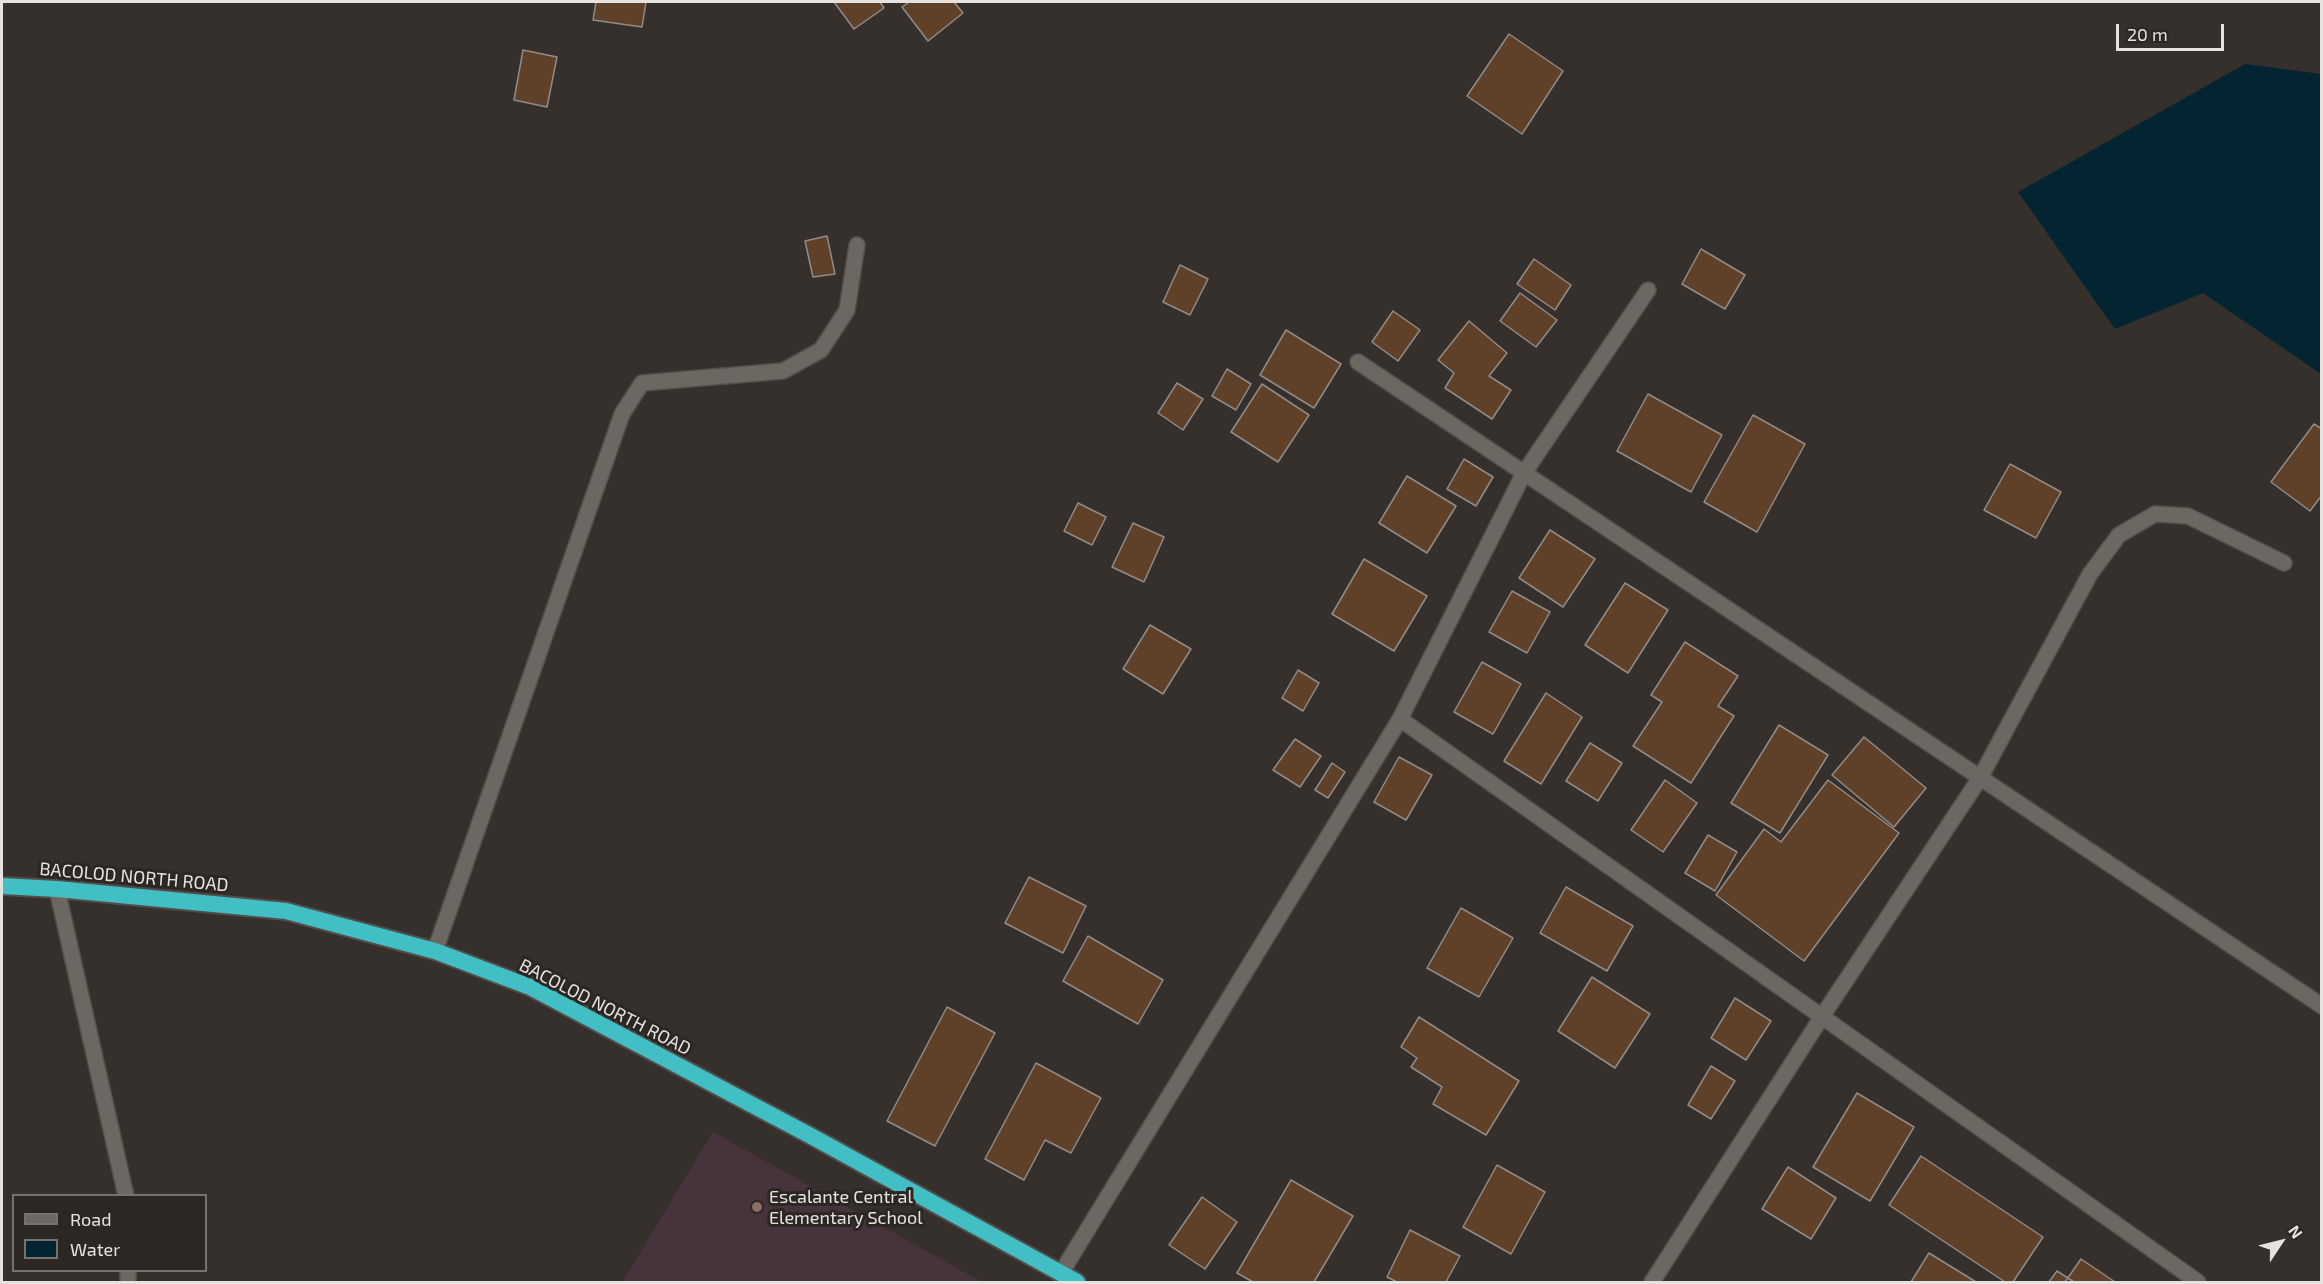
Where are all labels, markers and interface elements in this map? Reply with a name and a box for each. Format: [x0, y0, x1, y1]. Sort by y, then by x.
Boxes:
scale bar [2119, 12, 2227, 50]
text: 20 m [2127, 23, 2168, 45]
street label: BACOLOD NORTH ROAD [39, 858, 229, 896]
street label: BACOLOD NORTH ROAD [516, 954, 694, 1060]
place label: Escalante Central Elementary School [769, 1186, 923, 1228]
legend [12, 1194, 207, 1272]
marker: Escalante Central Elementary School [750, 1200, 764, 1214]
text: Road [70, 1208, 111, 1230]
north arrow [2251, 1212, 2311, 1272]
text: N [2285, 1221, 2307, 1242]
text: Water [70, 1238, 120, 1260]

